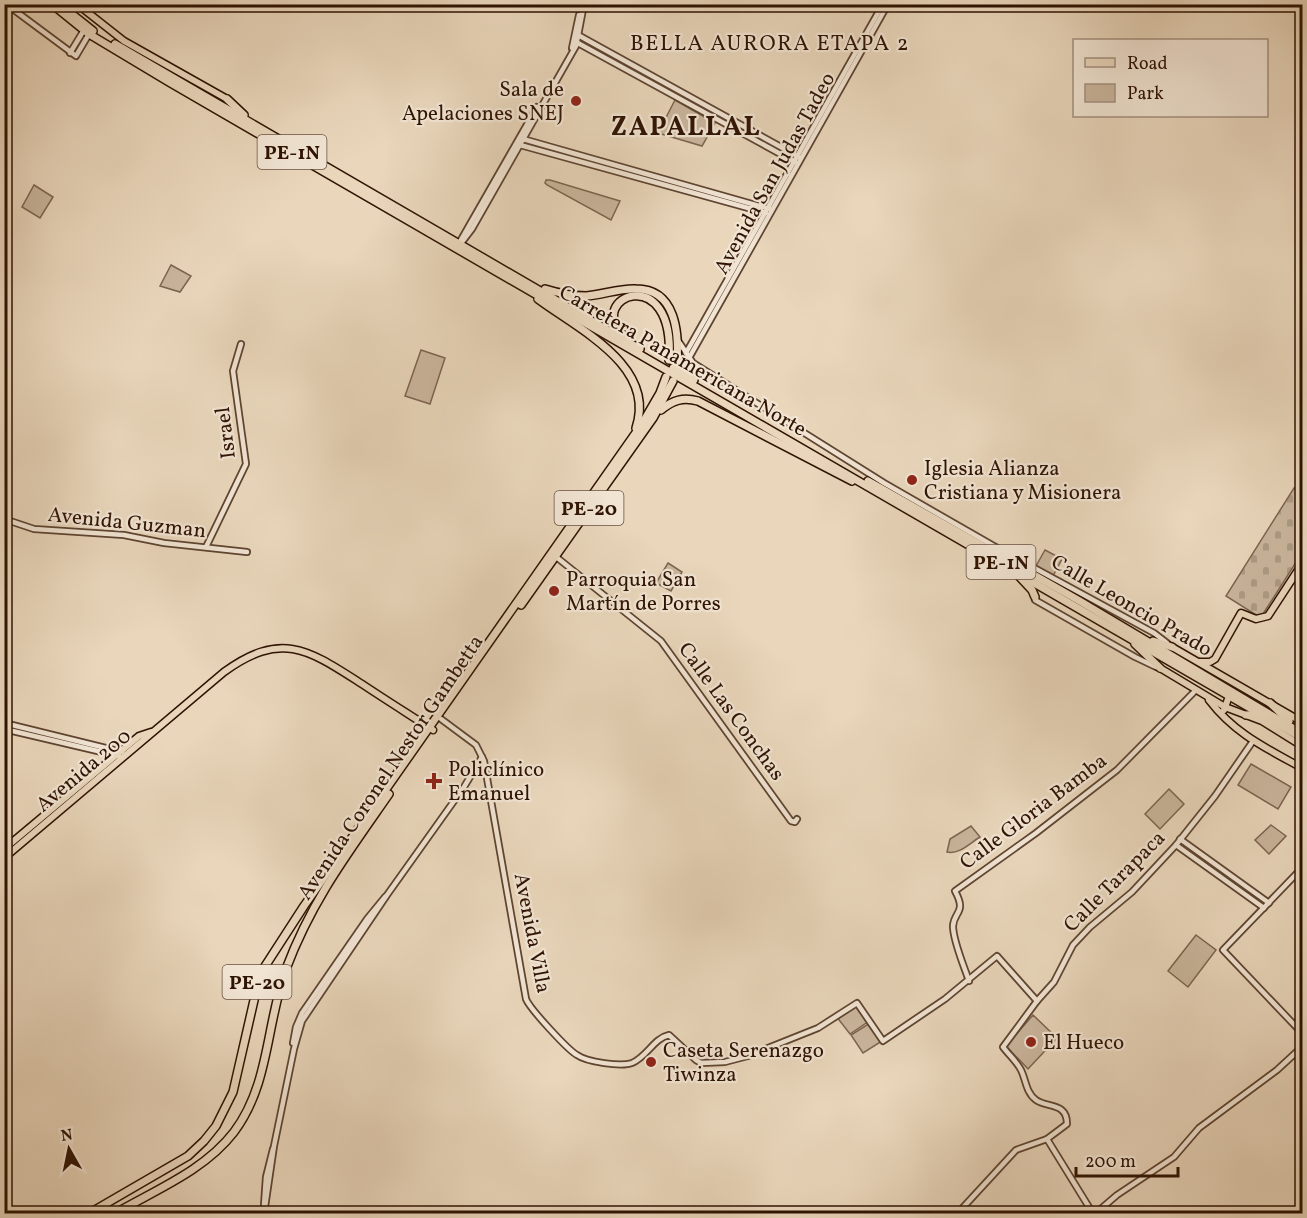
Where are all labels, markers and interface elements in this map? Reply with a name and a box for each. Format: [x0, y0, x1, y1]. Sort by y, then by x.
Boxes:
district label: BELLA AURORA ETAPA 2 [630, 29, 910, 60]
legend [1073, 39, 1268, 117]
text: Road [1127, 52, 1168, 77]
street label: Avenida San Judas Tadeo [708, 68, 843, 280]
place label: Sala de Apelaciones SNEJ [402, 76, 564, 129]
text: Park [1127, 82, 1164, 107]
marker: Sala de Apelaciones SNEJ [569, 94, 583, 108]
district label: ZAPALLAL [611, 109, 761, 147]
road number: PE-1N [258, 135, 326, 169]
street label: Carretera Panamericana Norte [553, 278, 811, 444]
street label: Israel [209, 405, 244, 460]
place label: Iglesia Alianza Cristiana y Misionera [924, 455, 1122, 508]
marker: Iglesia Alianza Cristiana y Misionera [905, 473, 919, 487]
road number: PE-20 [554, 491, 624, 525]
street label: Avenida Guzman [46, 501, 207, 546]
road number: PE-1N [966, 545, 1036, 579]
street label: Calle Leoncio Prado [1045, 548, 1217, 664]
place label: Parroquia San Martín de Porres [566, 566, 721, 619]
marker: Parroquia San Martín de Porres [547, 584, 561, 598]
street label: Avenida Coronel Nestor Gambetta [291, 629, 491, 906]
street label: Calle Las Conchas [671, 637, 791, 787]
street label: Avenida 200 [30, 723, 138, 820]
street label: Calle Gloria Bamba [954, 747, 1114, 877]
place label: Policlínico Emanuel [448, 756, 544, 809]
marker: Policlínico Emanuel [425, 772, 443, 790]
street label: Calle Tarapaca [1058, 825, 1172, 939]
street label: Avenida Villa [506, 871, 557, 996]
road number: PE-20 [222, 965, 292, 999]
place label: El Hueco [1043, 1029, 1124, 1058]
marker: El Hueco [1024, 1035, 1038, 1049]
place label: Caseta Serenazgo Tiwinza [663, 1037, 824, 1090]
marker: Caseta Serenazgo Tiwinza [644, 1055, 658, 1069]
north arrow [39, 1119, 99, 1179]
text: N [60, 1124, 75, 1148]
scale bar [1076, 1140, 1178, 1178]
text: 200 m [1085, 1150, 1136, 1175]

